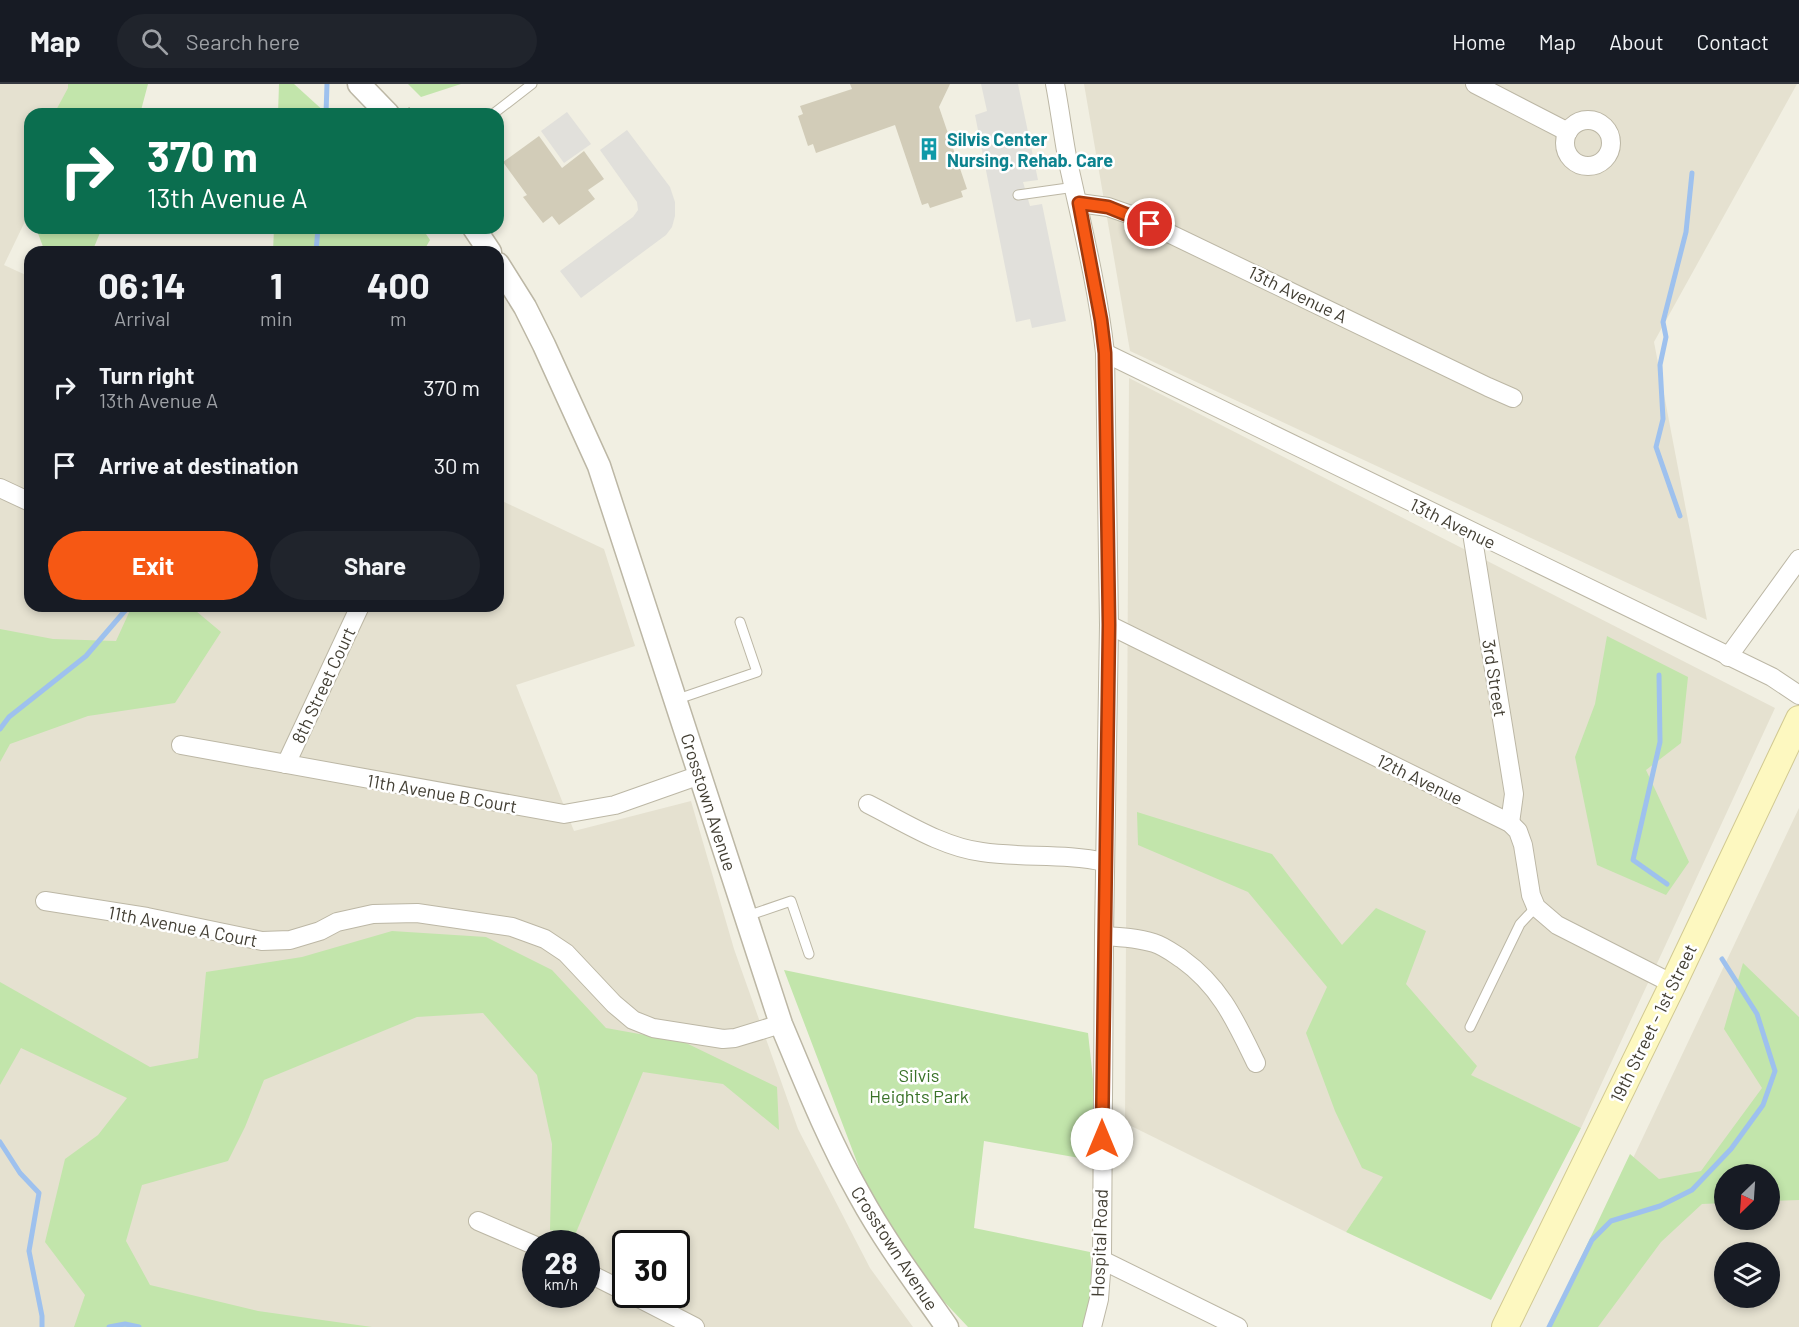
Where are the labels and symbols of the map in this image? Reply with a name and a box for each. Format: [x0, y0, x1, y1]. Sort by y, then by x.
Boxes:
place label: Silvis Center Nursing. Rehab. Care [947, 128, 1113, 171]
building icon: Silvis Center Nursing. Rehab. Care [916, 136, 942, 162]
pin [1124, 198, 1175, 249]
street label: 13th Avenue A [1245, 261, 1351, 327]
street label: 13th Avenue [1407, 493, 1499, 553]
street label: 8th Street Court [286, 623, 360, 747]
street label: 3rd Street [1478, 638, 1512, 718]
street label: Crosstown Avenue [676, 730, 742, 874]
street label: 12th Avenue [1373, 749, 1467, 809]
street label: 11th Avenue B Court [365, 769, 519, 817]
street label: 11th Avenue A Court [107, 901, 259, 951]
street label: 19th Street - 1st Street [1605, 940, 1701, 1106]
park label: Silvis Heights Park [869, 1064, 969, 1107]
position arrow [1070, 1107, 1134, 1171]
north arrow [1714, 1164, 1780, 1230]
street label: Crosstown Avenue [847, 1182, 943, 1314]
street label: Hospital Road [1086, 1189, 1112, 1297]
speed limit sign: 30 [612, 1230, 690, 1308]

